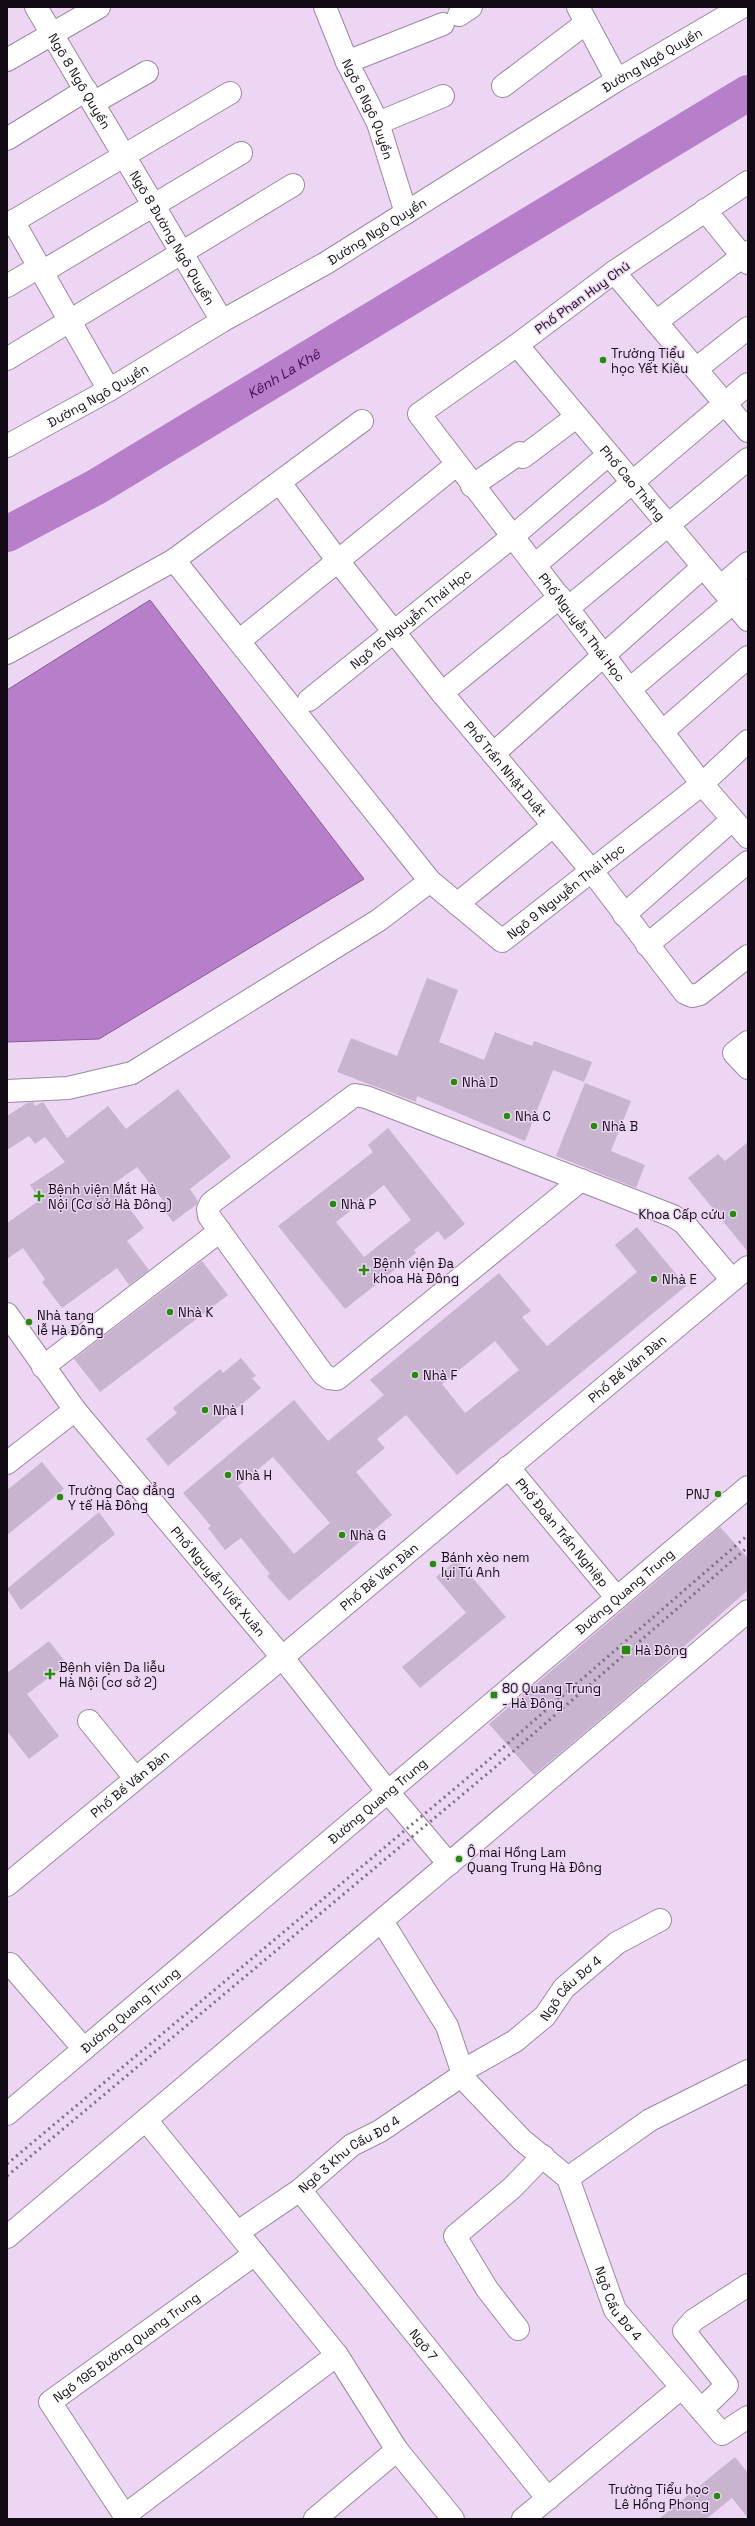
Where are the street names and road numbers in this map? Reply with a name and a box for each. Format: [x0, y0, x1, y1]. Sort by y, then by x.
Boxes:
street label: Đường Ngô Quyền [599, 24, 705, 96]
street label: Ngõ 8 Ngô Quyền [44, 30, 114, 132]
street label: Ngõ 6 Ngô Quyền [338, 56, 397, 162]
street label: Ngõ 8 Đường Ngô Quyền [126, 168, 219, 308]
street label: Đường Ngô Quyền [325, 194, 430, 269]
street label: Phố Phan Huy Chú [531, 257, 633, 338]
street label: Đường Ngô Quyền [45, 360, 152, 431]
street label: Phố Cao Thắng [596, 442, 669, 524]
street label: Ngõ 15 Nguyễn Thái Học [347, 565, 475, 673]
street label: Phố Nguyễn Thái Học [535, 570, 629, 686]
street label: Phố Trần Nhật Duật [460, 718, 550, 820]
street label: Ngõ 9 Nguyễn Thái Học [503, 840, 628, 943]
street label: Phố Bế Văn Đàn [585, 1331, 670, 1407]
street label: Phố Đoàn Trần Nghiệp [512, 1475, 612, 1591]
street label: Phố Nguyễn Viết Xuân [167, 1523, 269, 1640]
street label: Phố Bế Văn Đàn [336, 1539, 422, 1615]
street label: Đường Quang Trung [572, 1545, 678, 1638]
street label: Phố Bế Văn Đàn [87, 1747, 173, 1822]
street label: Đường Quang Trung [325, 1755, 430, 1848]
street label: Ngõ Cầu Đơ 4 [536, 1952, 605, 2024]
street label: Đường Quang Trung [77, 1964, 183, 2057]
street label: Ngõ 3 Khu Cầu Đơ 4 [295, 2112, 403, 2197]
street label: Ngõ Cầu Đơ 4 [591, 2264, 646, 2344]
street label: Ngõ 195 Đường Quang Trung [50, 2289, 203, 2406]
street label: Ngõ 7 [406, 2325, 441, 2364]

